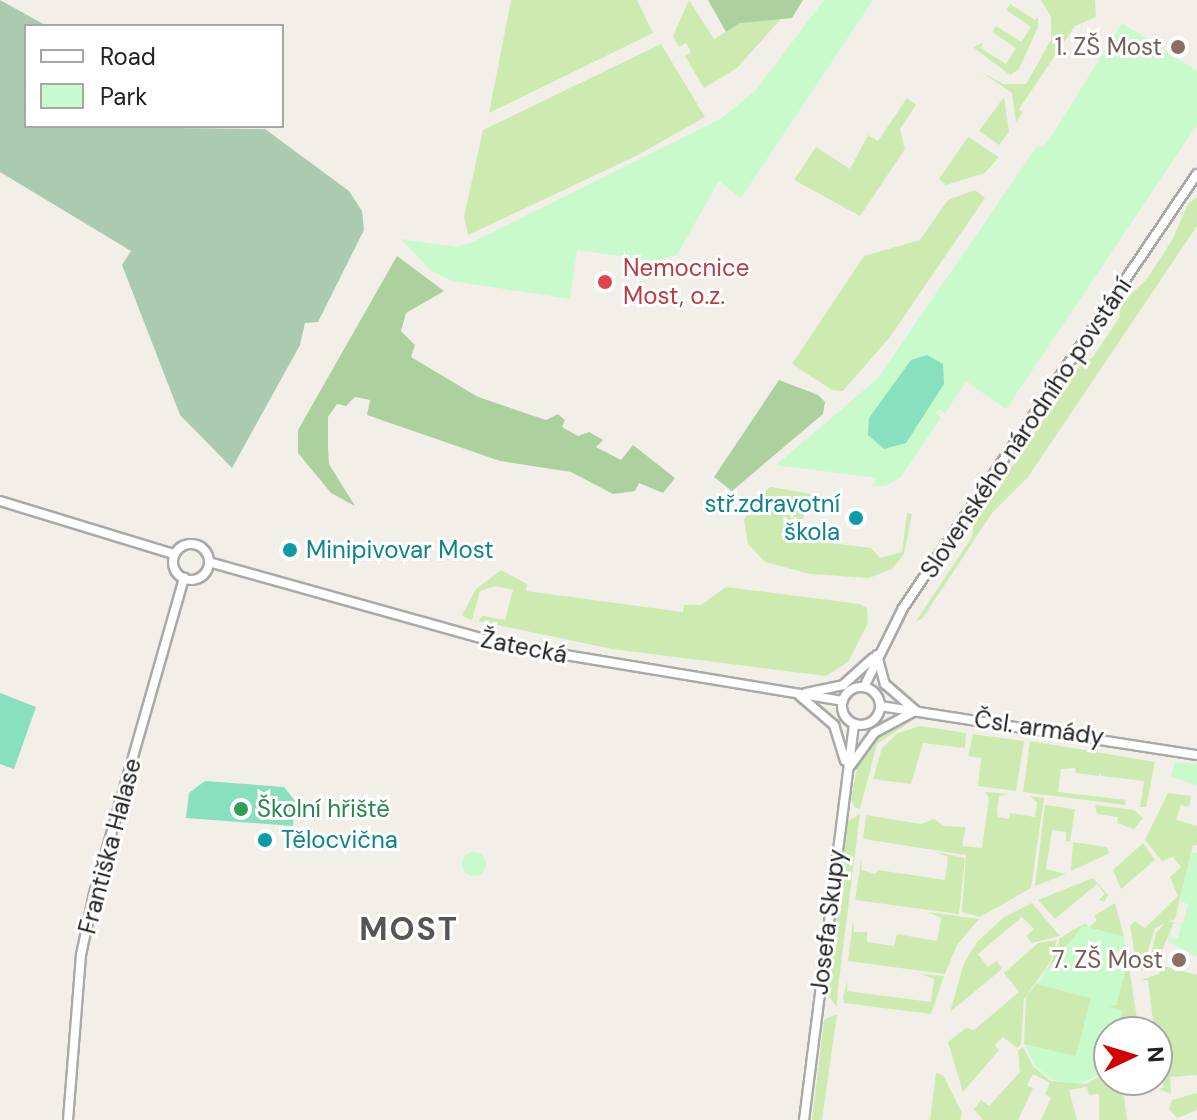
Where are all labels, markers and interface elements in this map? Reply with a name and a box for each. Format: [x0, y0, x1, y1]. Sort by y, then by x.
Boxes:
legend [24, 24, 284, 128]
place label: 1. ZŠ Most [1055, 33, 1162, 61]
marker: 1. ZŠ Most [1169, 38, 1187, 56]
text: Road [100, 41, 156, 72]
text: Park [100, 81, 147, 112]
place label: Nemocnice Most, o.z. [623, 254, 749, 310]
marker: Nemocnice Most, o.z. [594, 271, 616, 293]
street label: Slovenského národního povstání [915, 273, 1137, 583]
place label: stř.zdravotní škola [705, 490, 840, 546]
marker: stř.zdravotní škola [847, 509, 865, 527]
place label: Minipivovar Most [306, 536, 494, 564]
marker: Minipivovar Most [281, 541, 299, 559]
street label: Žatecká [478, 625, 570, 669]
street label: Čsl. armády [972, 705, 1106, 751]
street label: Františka Halase [73, 755, 147, 937]
place label: Školní hřiště [257, 795, 390, 823]
marker: Školní hřiště [232, 800, 250, 818]
place label: Tělocvična [281, 826, 398, 854]
marker: Tělocvična [256, 831, 274, 849]
street label: Josefa Skupy [805, 848, 851, 996]
district label: MOST [359, 910, 459, 948]
place label: 7. ZŠ Most [1052, 946, 1163, 974]
marker: 7. ZŠ Most [1170, 951, 1188, 969]
north arrow [1093, 1016, 1173, 1096]
text: N [1140, 1045, 1170, 1063]

